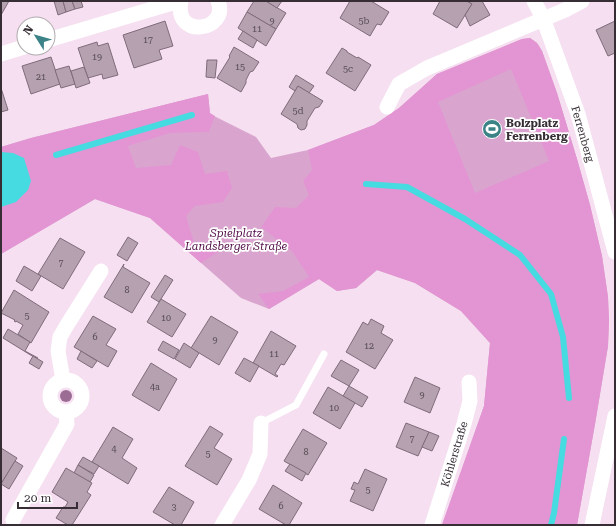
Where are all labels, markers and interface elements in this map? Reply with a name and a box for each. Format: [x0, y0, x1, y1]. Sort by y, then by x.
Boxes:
north arrow [16, 16, 56, 56]
house number: 9 [269, 16, 275, 26]
house number: 5b [359, 16, 370, 26]
text: N [21, 23, 36, 38]
house number: 11 [252, 24, 262, 34]
house number: 17 [143, 35, 153, 45]
house number: 19 [92, 52, 102, 62]
house number: 15 [235, 62, 245, 72]
house number: 5c [343, 64, 353, 74]
house number: 21 [36, 72, 46, 82]
street label: Ferrenberg [568, 105, 597, 164]
house number: 5d [293, 106, 304, 116]
place label: Bolzplatz Ferrenberg [506, 117, 568, 143]
sports icon: Bolzplatz Ferrenberg [481, 118, 503, 140]
park label: Spielplatz Landsberger Straße [184, 227, 287, 253]
house number: 7 [58, 258, 64, 268]
house number: 8 [124, 285, 130, 295]
house number: 5 [24, 311, 30, 321]
house number: 10 [161, 313, 171, 323]
house number: 6 [92, 332, 98, 342]
house number: 9 [212, 335, 218, 345]
house number: 12 [364, 341, 374, 351]
house number: 11 [269, 349, 279, 359]
house number: 4a [150, 382, 160, 392]
house number: 9 [419, 390, 425, 400]
house number: 10 [329, 403, 339, 413]
street label: Köhlerstraße [438, 420, 471, 489]
house number: 7 [409, 434, 415, 444]
house number: 4 [111, 444, 117, 454]
house number: 8 [303, 447, 309, 457]
house number: 5 [205, 449, 211, 459]
scale bar [18, 484, 77, 510]
house number: 5 [365, 485, 371, 495]
text: 20 m [24, 491, 51, 505]
house number: 6 [278, 501, 284, 511]
house number: 3 [171, 502, 177, 512]

